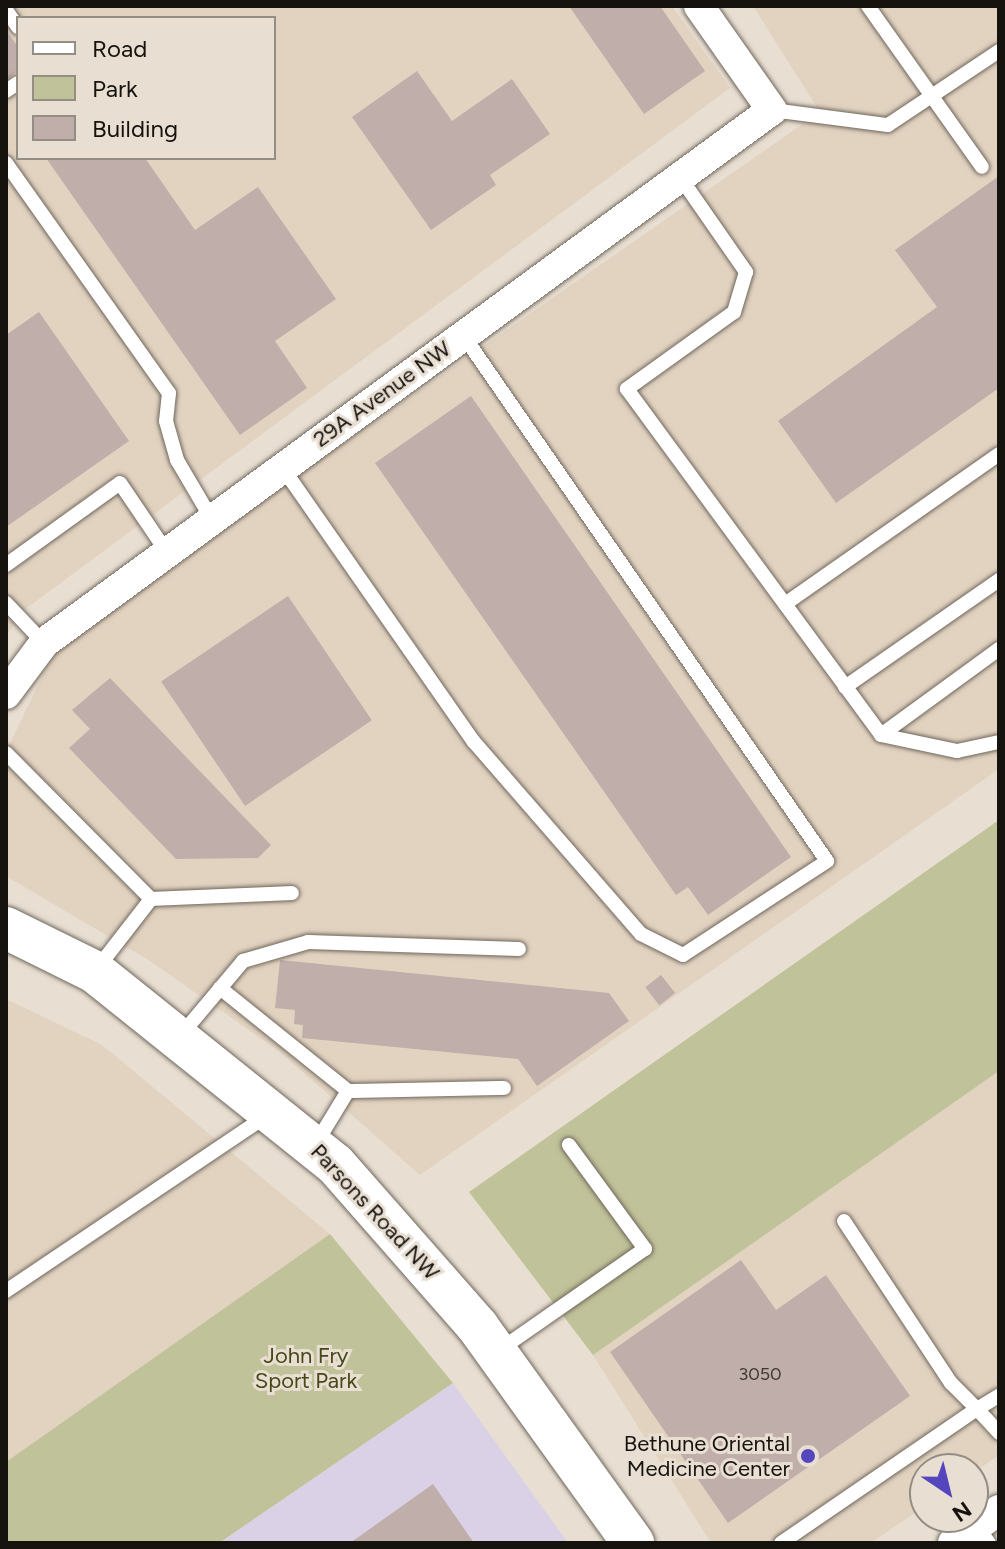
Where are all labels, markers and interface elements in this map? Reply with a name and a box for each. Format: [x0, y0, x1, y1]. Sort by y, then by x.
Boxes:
legend [16, 16, 276, 160]
text: Road [92, 34, 147, 63]
text: Park [92, 74, 138, 103]
text: Building [92, 114, 178, 143]
street label: 29A Avenue NW [308, 335, 456, 453]
street label: Parsons Road NW [305, 1139, 445, 1285]
park label: John Fry Sport Park [255, 1342, 357, 1394]
house number: 3050 [738, 1363, 782, 1385]
place label: Bethune Oriental Medicine Center [624, 1430, 790, 1482]
marker: Bethune Oriental Medicine Center [797, 1445, 819, 1467]
north arrow [909, 1453, 989, 1533]
text: N [947, 1495, 977, 1527]

